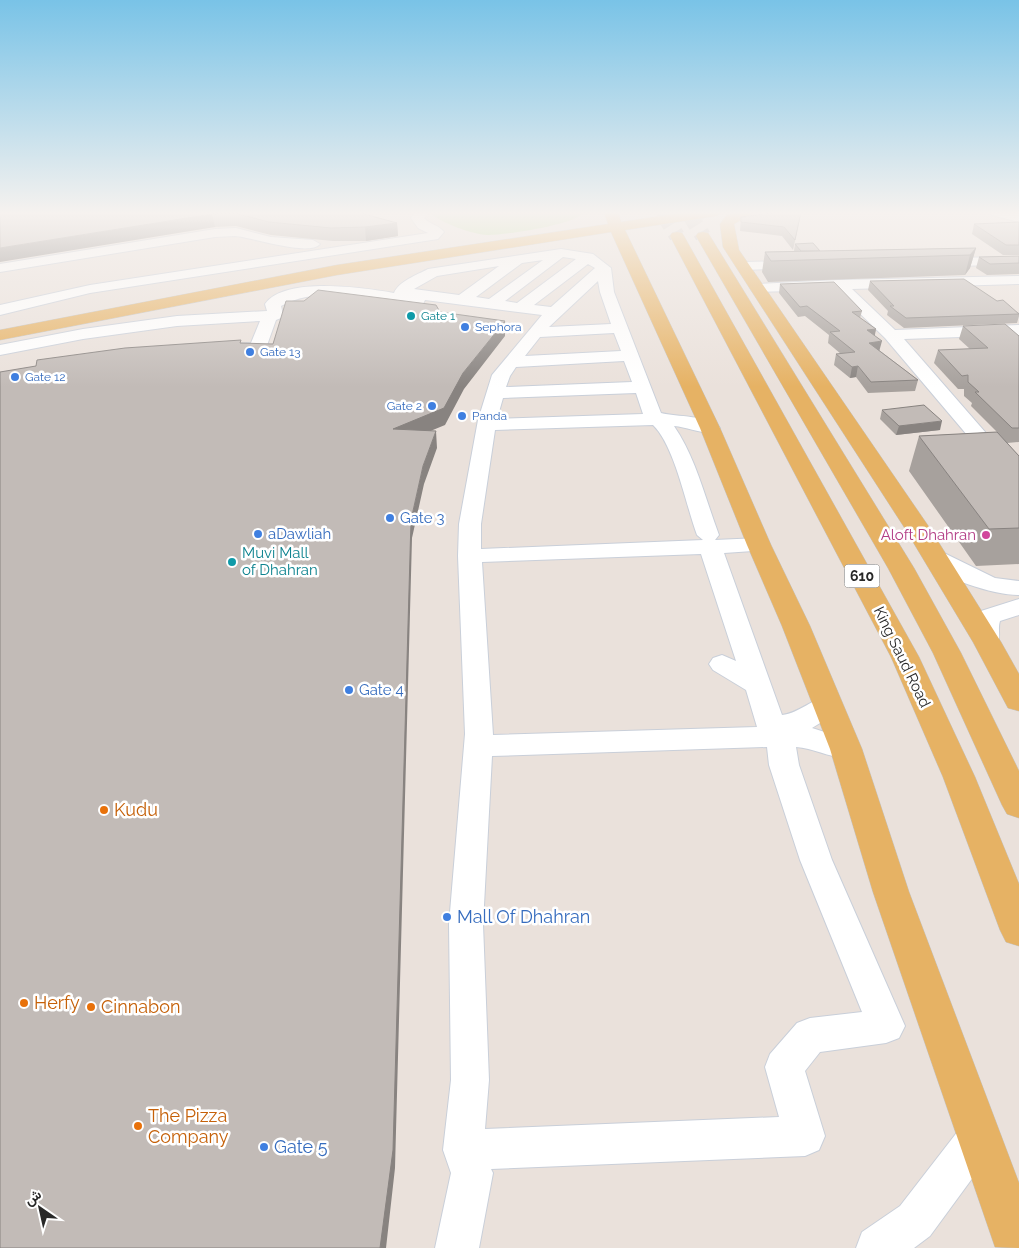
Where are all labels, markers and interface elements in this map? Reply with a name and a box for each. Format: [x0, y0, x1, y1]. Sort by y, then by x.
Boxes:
place label: Gate 1 [421, 309, 455, 323]
marker: Gate 1 [405, 310, 417, 322]
place label: Sephora [475, 320, 522, 334]
marker: Sephora [459, 321, 471, 333]
place label: Gate 13 [260, 345, 301, 359]
marker: Gate 13 [244, 346, 256, 358]
place label: Gate 12 [25, 370, 66, 384]
marker: Gate 12 [9, 371, 21, 383]
place label: Gate 2 [387, 399, 422, 413]
marker: Gate 2 [426, 400, 438, 412]
place label: Panda [472, 409, 507, 423]
marker: Panda [456, 410, 468, 422]
place label: Gate 3 [400, 509, 444, 527]
marker: Gate 3 [384, 512, 396, 524]
place label: aDawliah [268, 525, 331, 543]
place label: Aloft Dhahran [881, 526, 976, 544]
marker: aDawliah [252, 528, 264, 540]
marker: Aloft Dhahran [980, 529, 992, 541]
place label: Muvi Mall of Dhahran [242, 544, 318, 579]
marker: Muvi Mall of Dhahran [226, 556, 238, 568]
road number: 610 [844, 564, 880, 588]
street label: King Saud Road [870, 604, 934, 710]
place label: Gate 4 [359, 681, 404, 699]
marker: Gate 4 [343, 684, 355, 696]
place label: Kudu [114, 799, 158, 820]
marker: Kudu [98, 804, 110, 816]
place label: Mall Of Dhahran [457, 906, 590, 927]
marker: Mall Of Dhahran [441, 911, 453, 923]
place label: Herfy [34, 992, 80, 1013]
place label: Cinnabon [101, 996, 180, 1017]
marker: Herfy [18, 997, 30, 1009]
marker: Cinnabon [85, 1001, 97, 1013]
place label: The Pizza Company [148, 1105, 229, 1147]
marker: The Pizza Company [132, 1120, 144, 1132]
place label: Gate 5 [274, 1136, 328, 1157]
marker: Gate 5 [258, 1141, 270, 1153]
north arrow [15, 1183, 65, 1233]
text: ش [21, 1186, 45, 1209]

